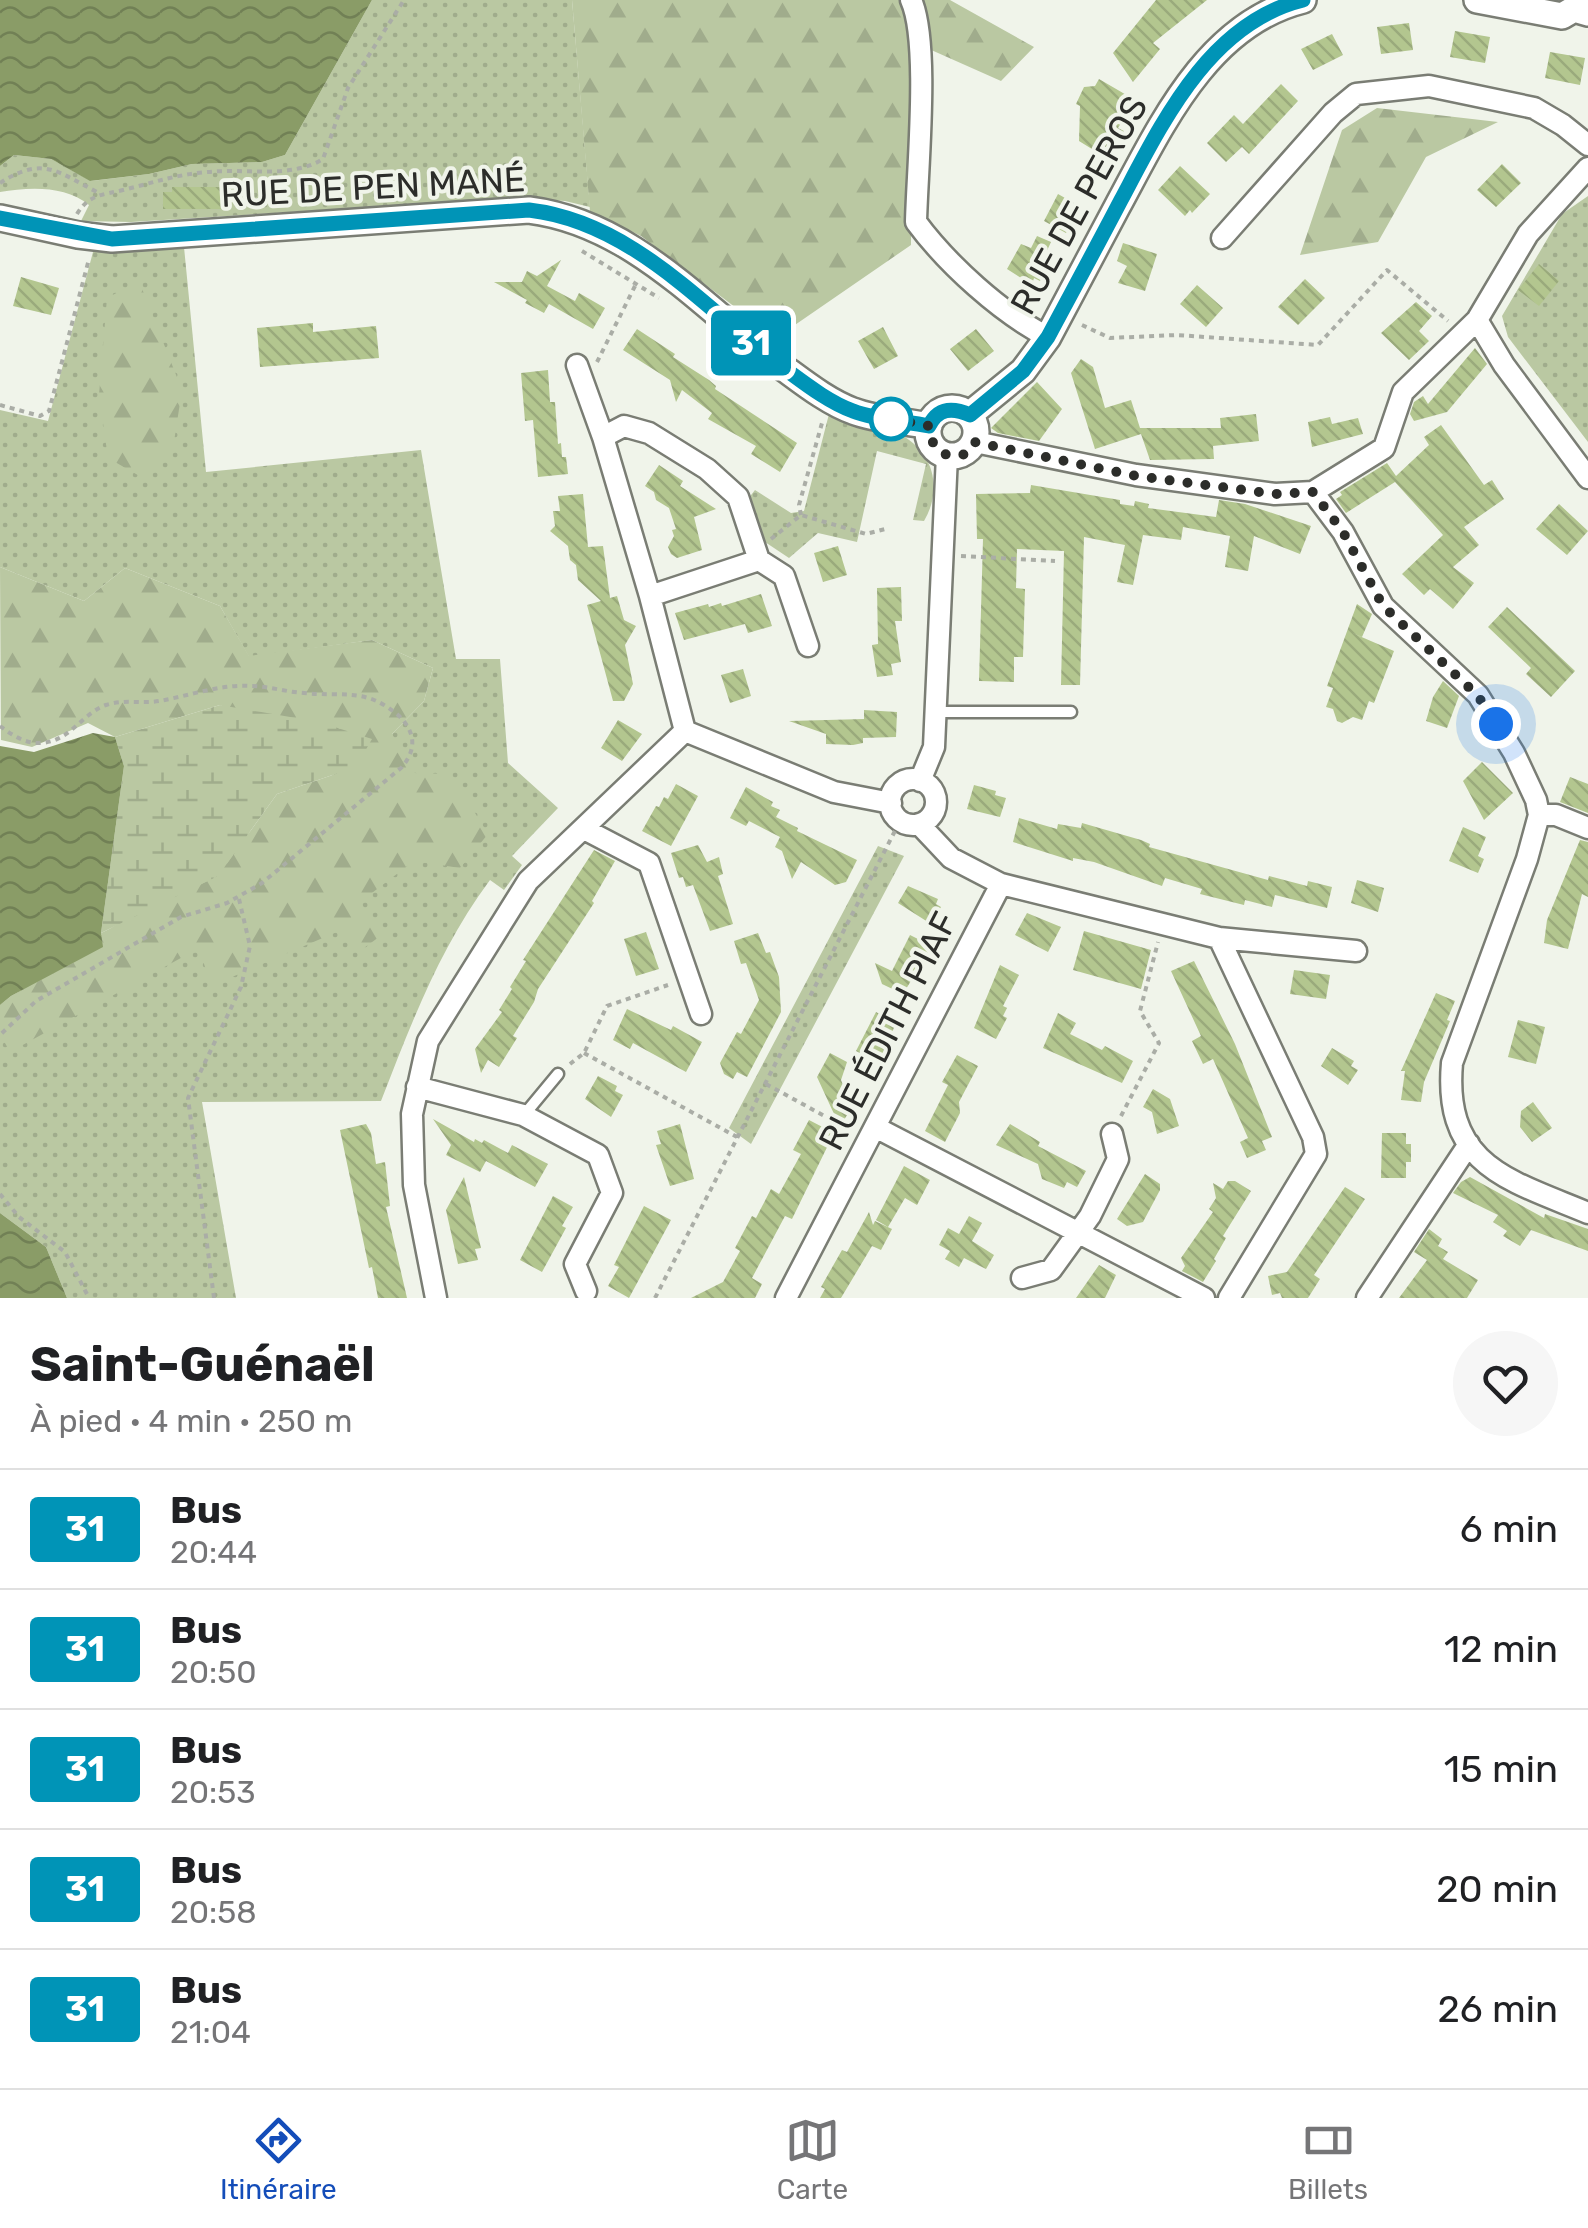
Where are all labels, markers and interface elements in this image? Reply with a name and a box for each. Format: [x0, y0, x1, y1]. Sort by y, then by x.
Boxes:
street label: RUE DE PEROS [1002, 88, 1156, 322]
street label: RUE DE PEN MANÉ [220, 158, 526, 216]
line badge: 31 [706, 310, 796, 376]
text: 31 [731, 322, 771, 364]
unlabelled marker [870, 398, 912, 440]
your location [1471, 699, 1521, 749]
street label: RUE ÉDITH PIAF [810, 905, 966, 1157]
button: heart [1453, 1331, 1558, 1436]
text: Saint-Guénaël [30, 1336, 375, 1393]
text: À pied · 4 min · 250 m [30, 1402, 352, 1440]
text: Bus [170, 1487, 242, 1533]
text: 6 min [1460, 1506, 1558, 1552]
text: 31 [65, 1508, 105, 1550]
text: 20:44 [170, 1533, 257, 1571]
text: Bus [170, 1607, 242, 1653]
text: 12 min [1444, 1626, 1558, 1672]
text: 31 [65, 1628, 105, 1670]
text: 20:50 [170, 1653, 257, 1691]
text: Bus [170, 1727, 242, 1773]
text: 15 min [1444, 1746, 1558, 1792]
text: 31 [65, 1748, 105, 1790]
text: 20:53 [170, 1773, 256, 1811]
text: Bus [170, 1847, 242, 1893]
text: 20 min [1436, 1866, 1558, 1912]
text: 31 [65, 1868, 105, 1910]
text: 20:58 [170, 1893, 257, 1931]
text: Bus [170, 1967, 242, 2013]
text: 26 min [1437, 1986, 1558, 2032]
text: 31 [65, 1988, 105, 2030]
text: 21:04 [170, 2013, 251, 2051]
tab: Itinéraire [220, 2113, 337, 2206]
tab: Carte [777, 2113, 848, 2206]
tab: Billets [1288, 2113, 1368, 2206]

